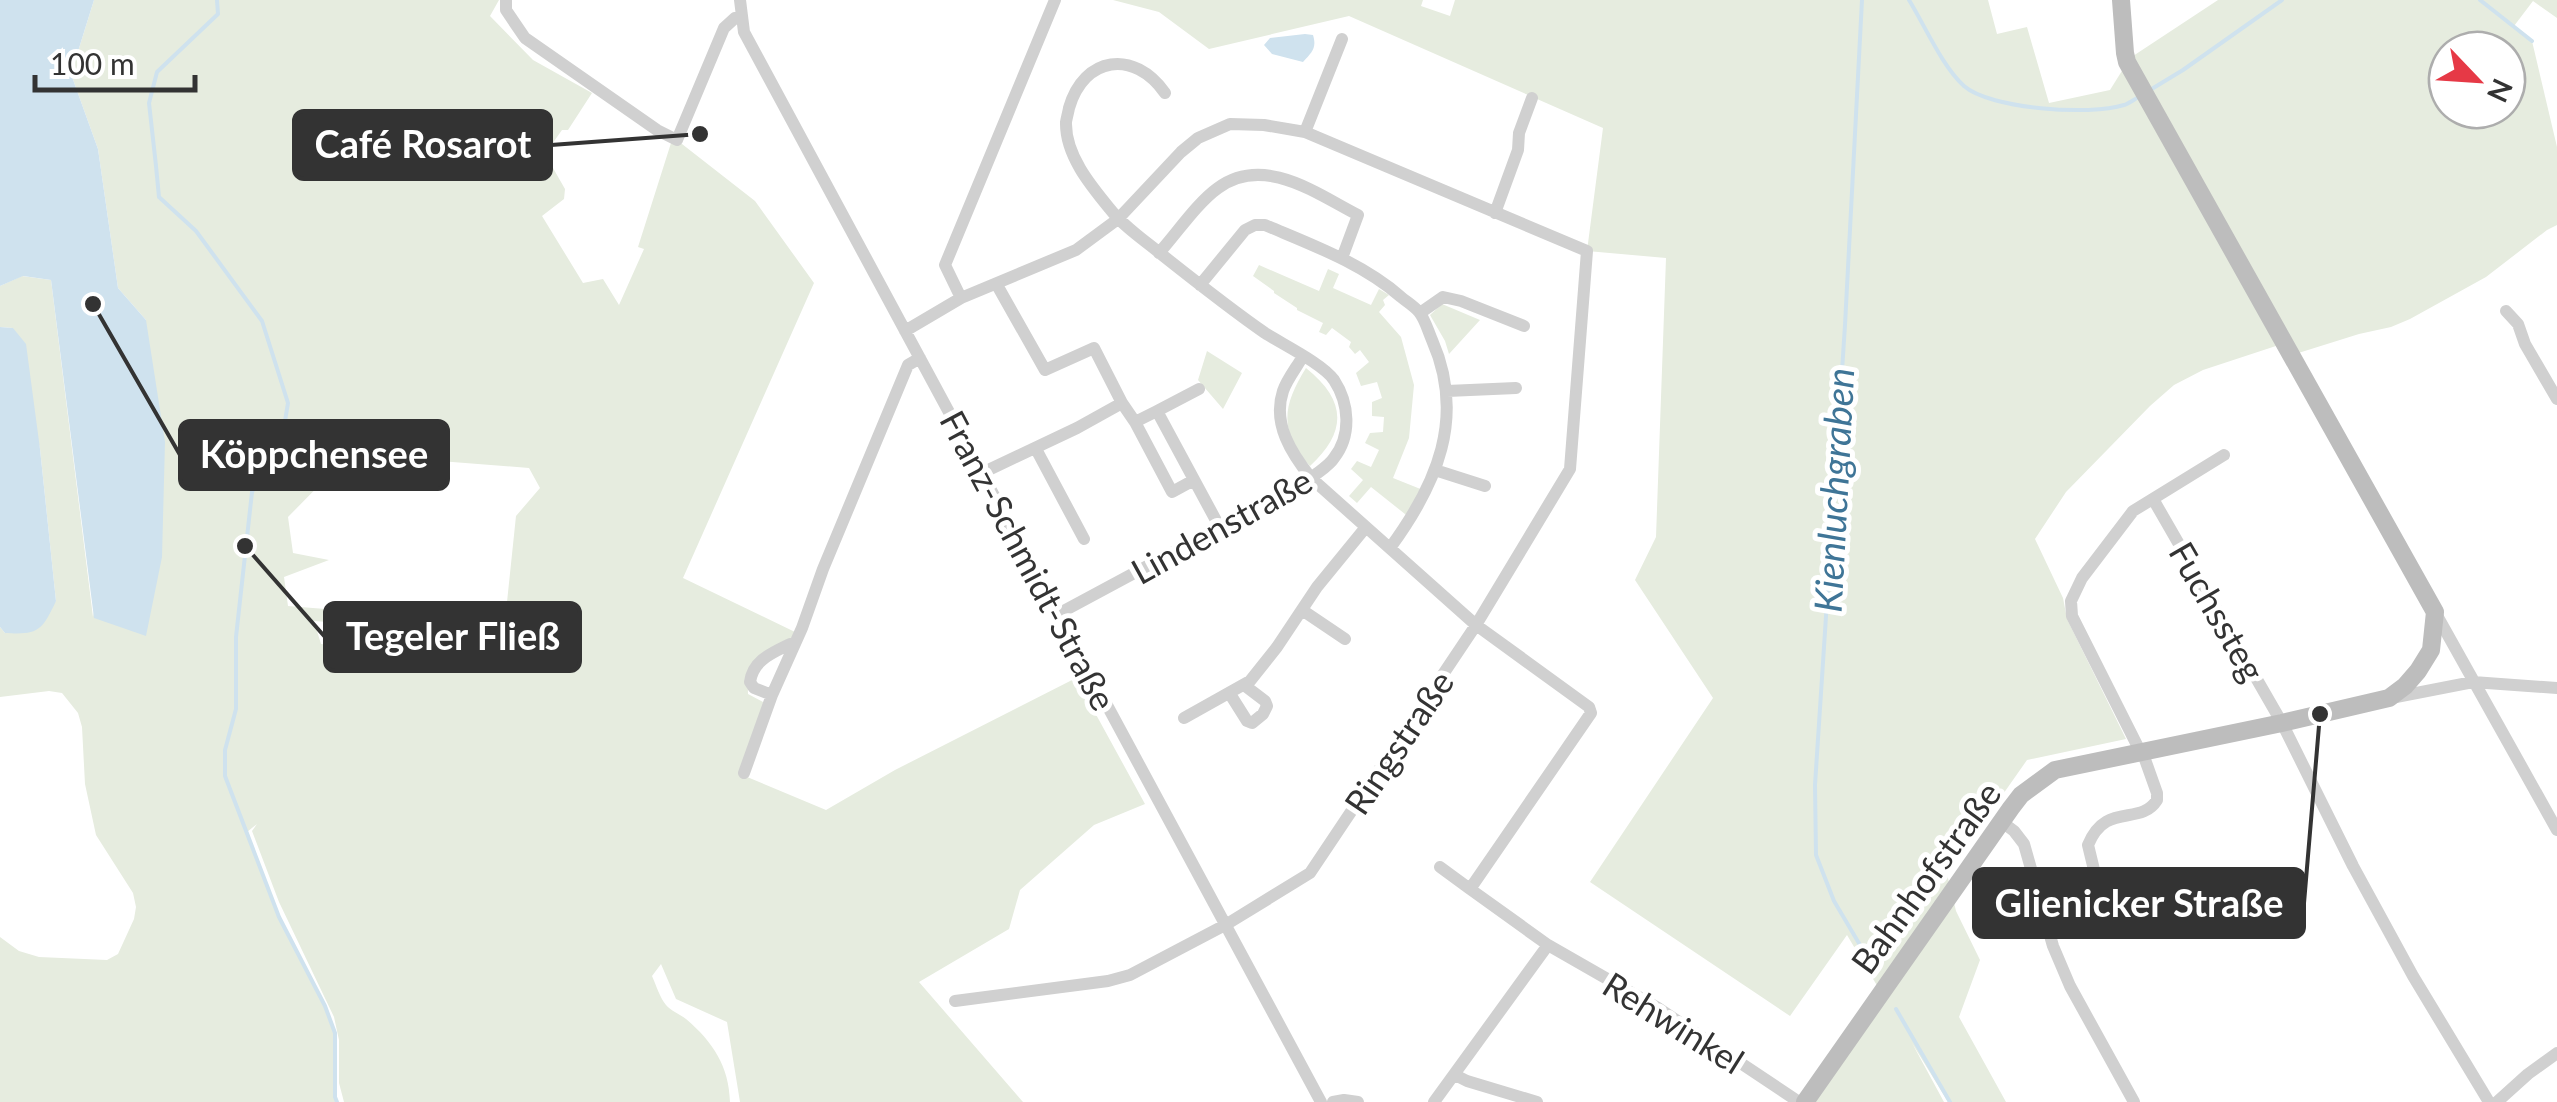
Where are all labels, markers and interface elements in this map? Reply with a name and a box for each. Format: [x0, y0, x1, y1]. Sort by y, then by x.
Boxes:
scale bar [35, 30, 195, 92]
north arrow [2427, 30, 2527, 130]
text: 100 m [50, 45, 135, 81]
text: N [2481, 74, 2521, 108]
callout: Café Rosarot [294, 111, 551, 179]
text: Café Rosarot [315, 120, 531, 166]
water label: Kienluchgraben [1804, 367, 1862, 613]
street label: Franz-Schmidt-Straße [932, 403, 1126, 717]
callout: Köppchensee [180, 421, 448, 489]
text: Köppchensee [200, 430, 428, 476]
street label: Lindenstraße [1123, 458, 1319, 592]
street label: Fuchssteg [2161, 534, 2275, 688]
callout: Tegeler Fließ [325, 603, 580, 671]
text: Tegeler Fließ [346, 612, 560, 658]
street label: Ringstraße [1335, 662, 1461, 822]
street label: Bahnhofstraße [1841, 773, 2009, 981]
callout: Glienicker Straße [1974, 869, 2304, 937]
text: Glienicker Straße [1994, 879, 2284, 925]
street label: Rehwinkel [1596, 962, 1752, 1082]

